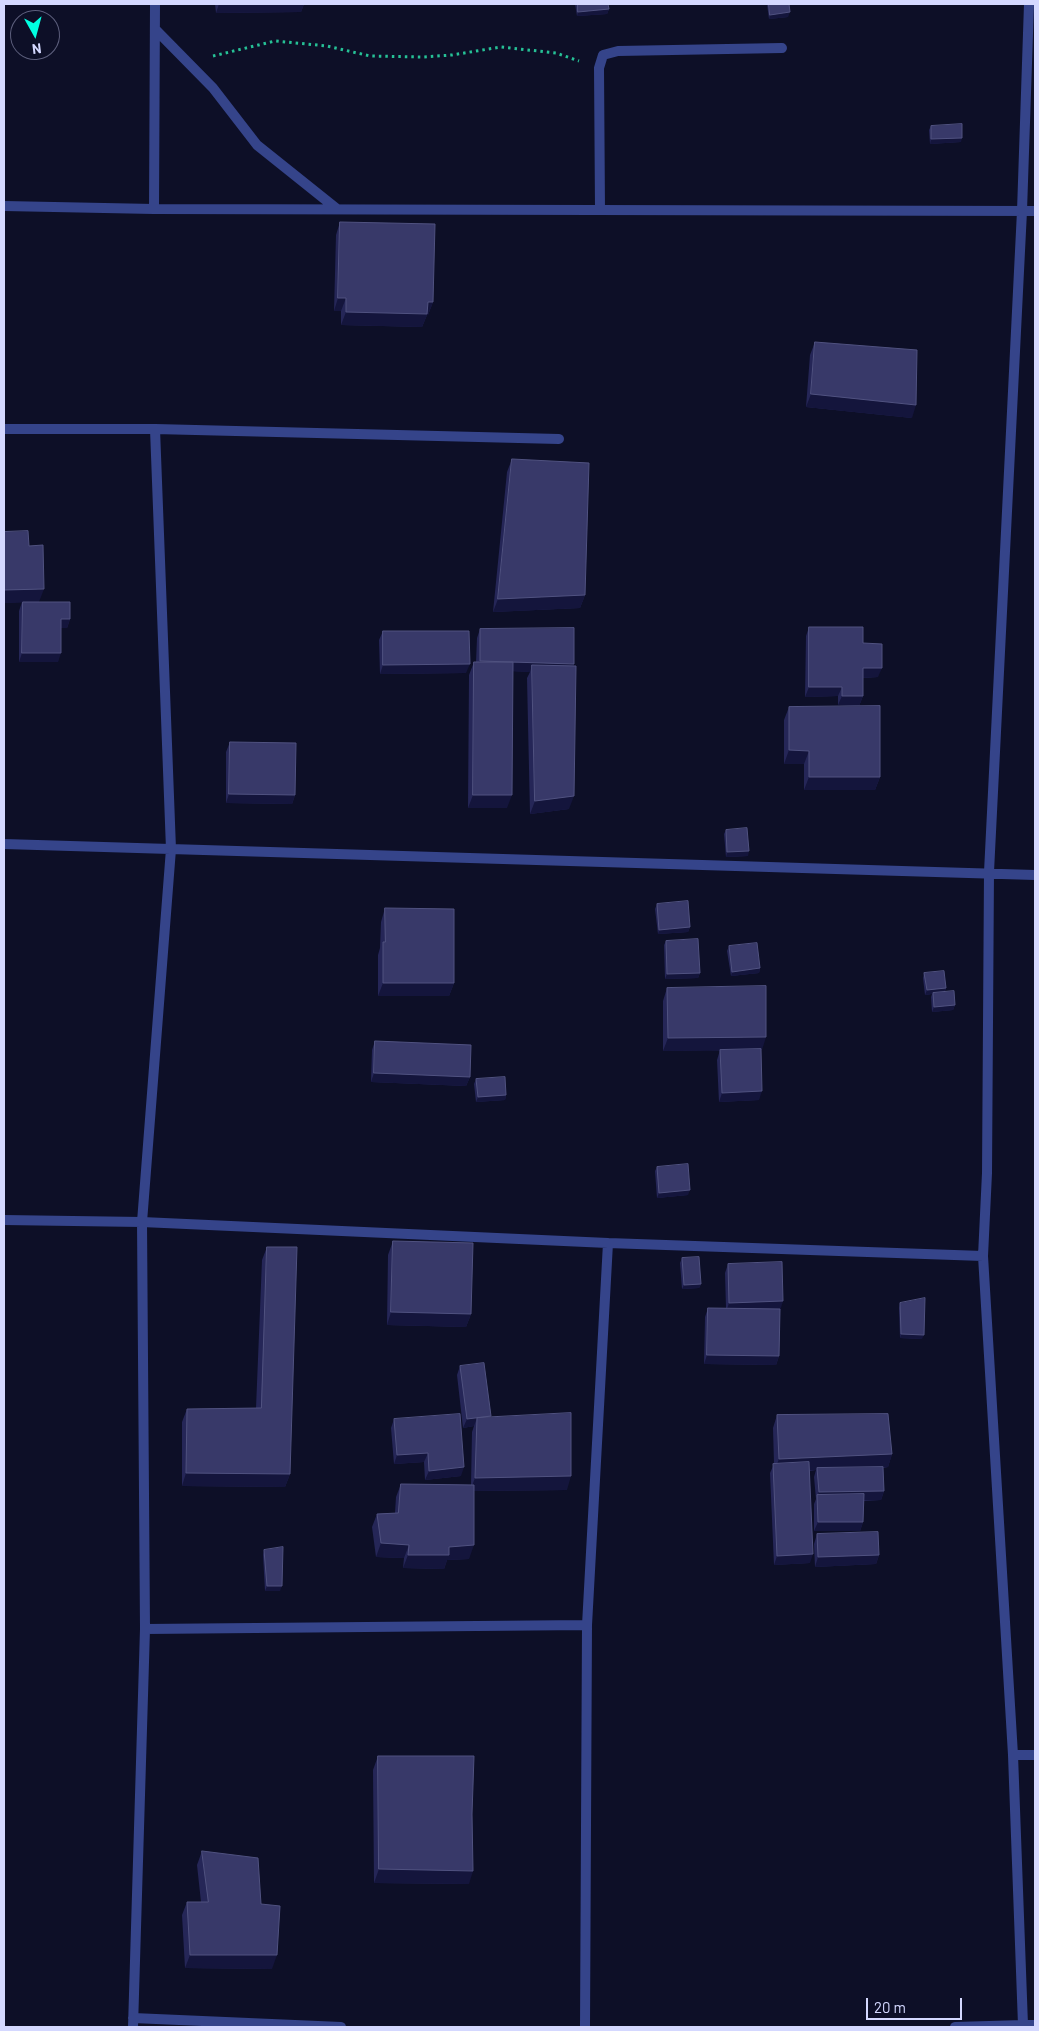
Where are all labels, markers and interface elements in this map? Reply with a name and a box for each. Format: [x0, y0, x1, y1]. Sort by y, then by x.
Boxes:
north arrow [10, 10, 60, 60]
text: N [31, 40, 42, 58]
scale bar [869, 1988, 965, 2020]
text: 20 m [874, 1998, 906, 2016]

